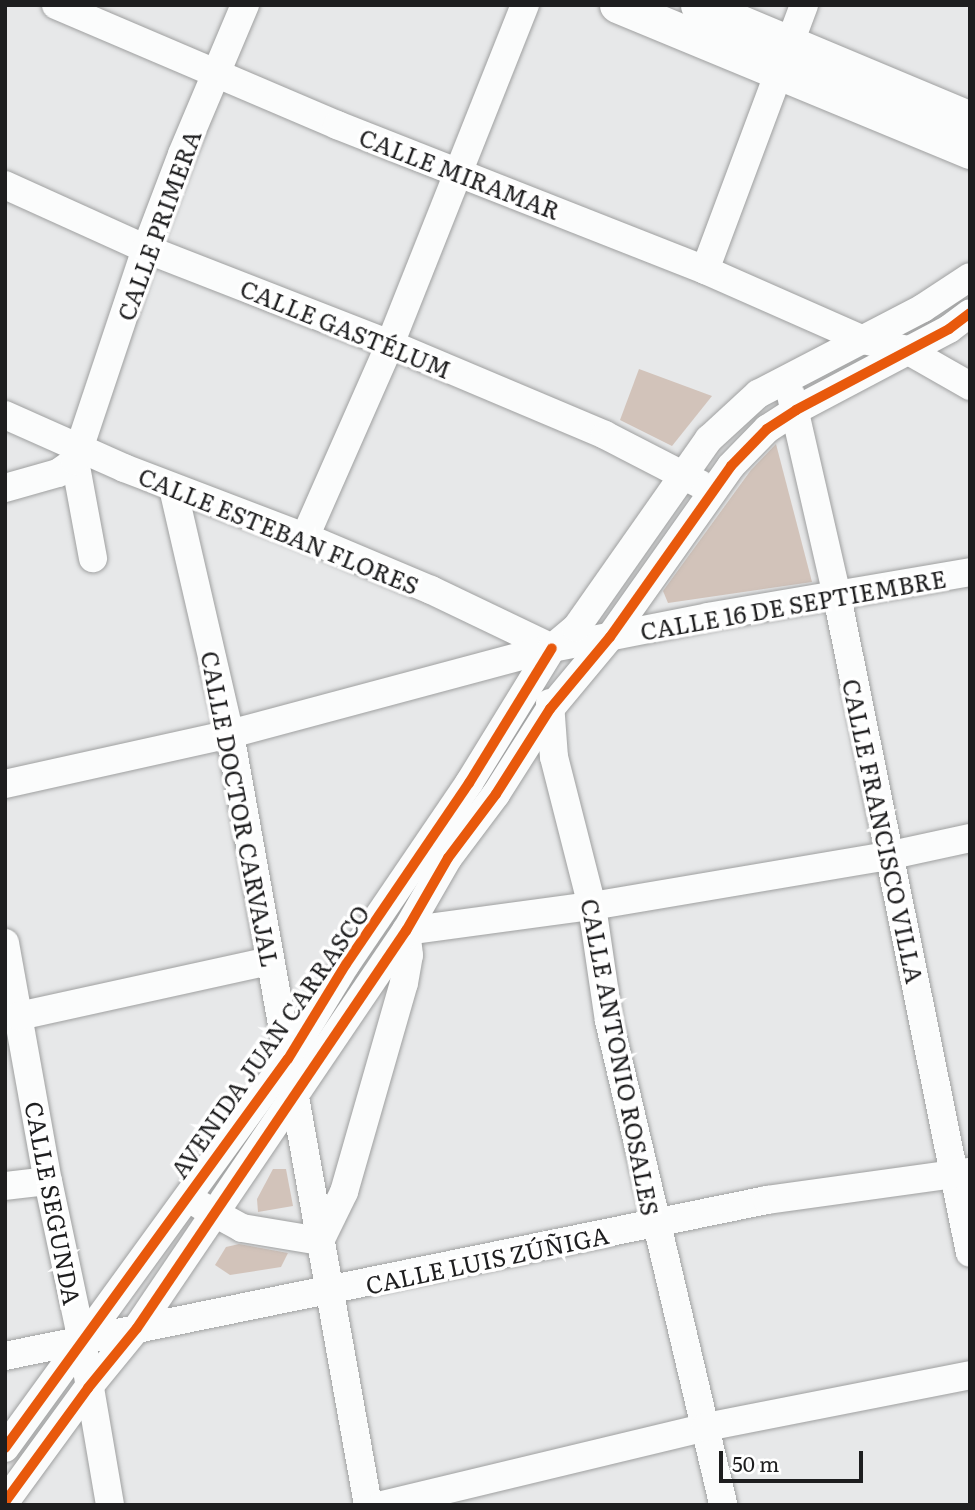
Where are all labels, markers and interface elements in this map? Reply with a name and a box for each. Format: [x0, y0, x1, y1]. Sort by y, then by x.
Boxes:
street label: CALLE MIRAMAR [356, 121, 564, 225]
street label: CALLE PRIMERA [110, 126, 206, 324]
street label: CALLE GASTÉLUM [237, 273, 455, 383]
street label: CALLE ESTEBAN FLORES [135, 461, 423, 599]
street label: CALLE 16 DE SEPTIEMBRE [638, 563, 948, 645]
street label: CALLE DOCTOR CARVAJAL [196, 648, 286, 970]
street label: CALLE FRANCISCO VILLA [838, 676, 930, 986]
street label: CALLE ANTONIO ROSALES [576, 896, 666, 1218]
street label: AVENIDA JUAN CARRASCO [164, 899, 374, 1183]
street label: CALLE SEGUNDA [20, 1099, 88, 1307]
street label: CALLE LUIS ZÚÑIGA [363, 1219, 611, 1299]
scale bar [723, 1436, 866, 1480]
text: 50 m [732, 1447, 779, 1478]

